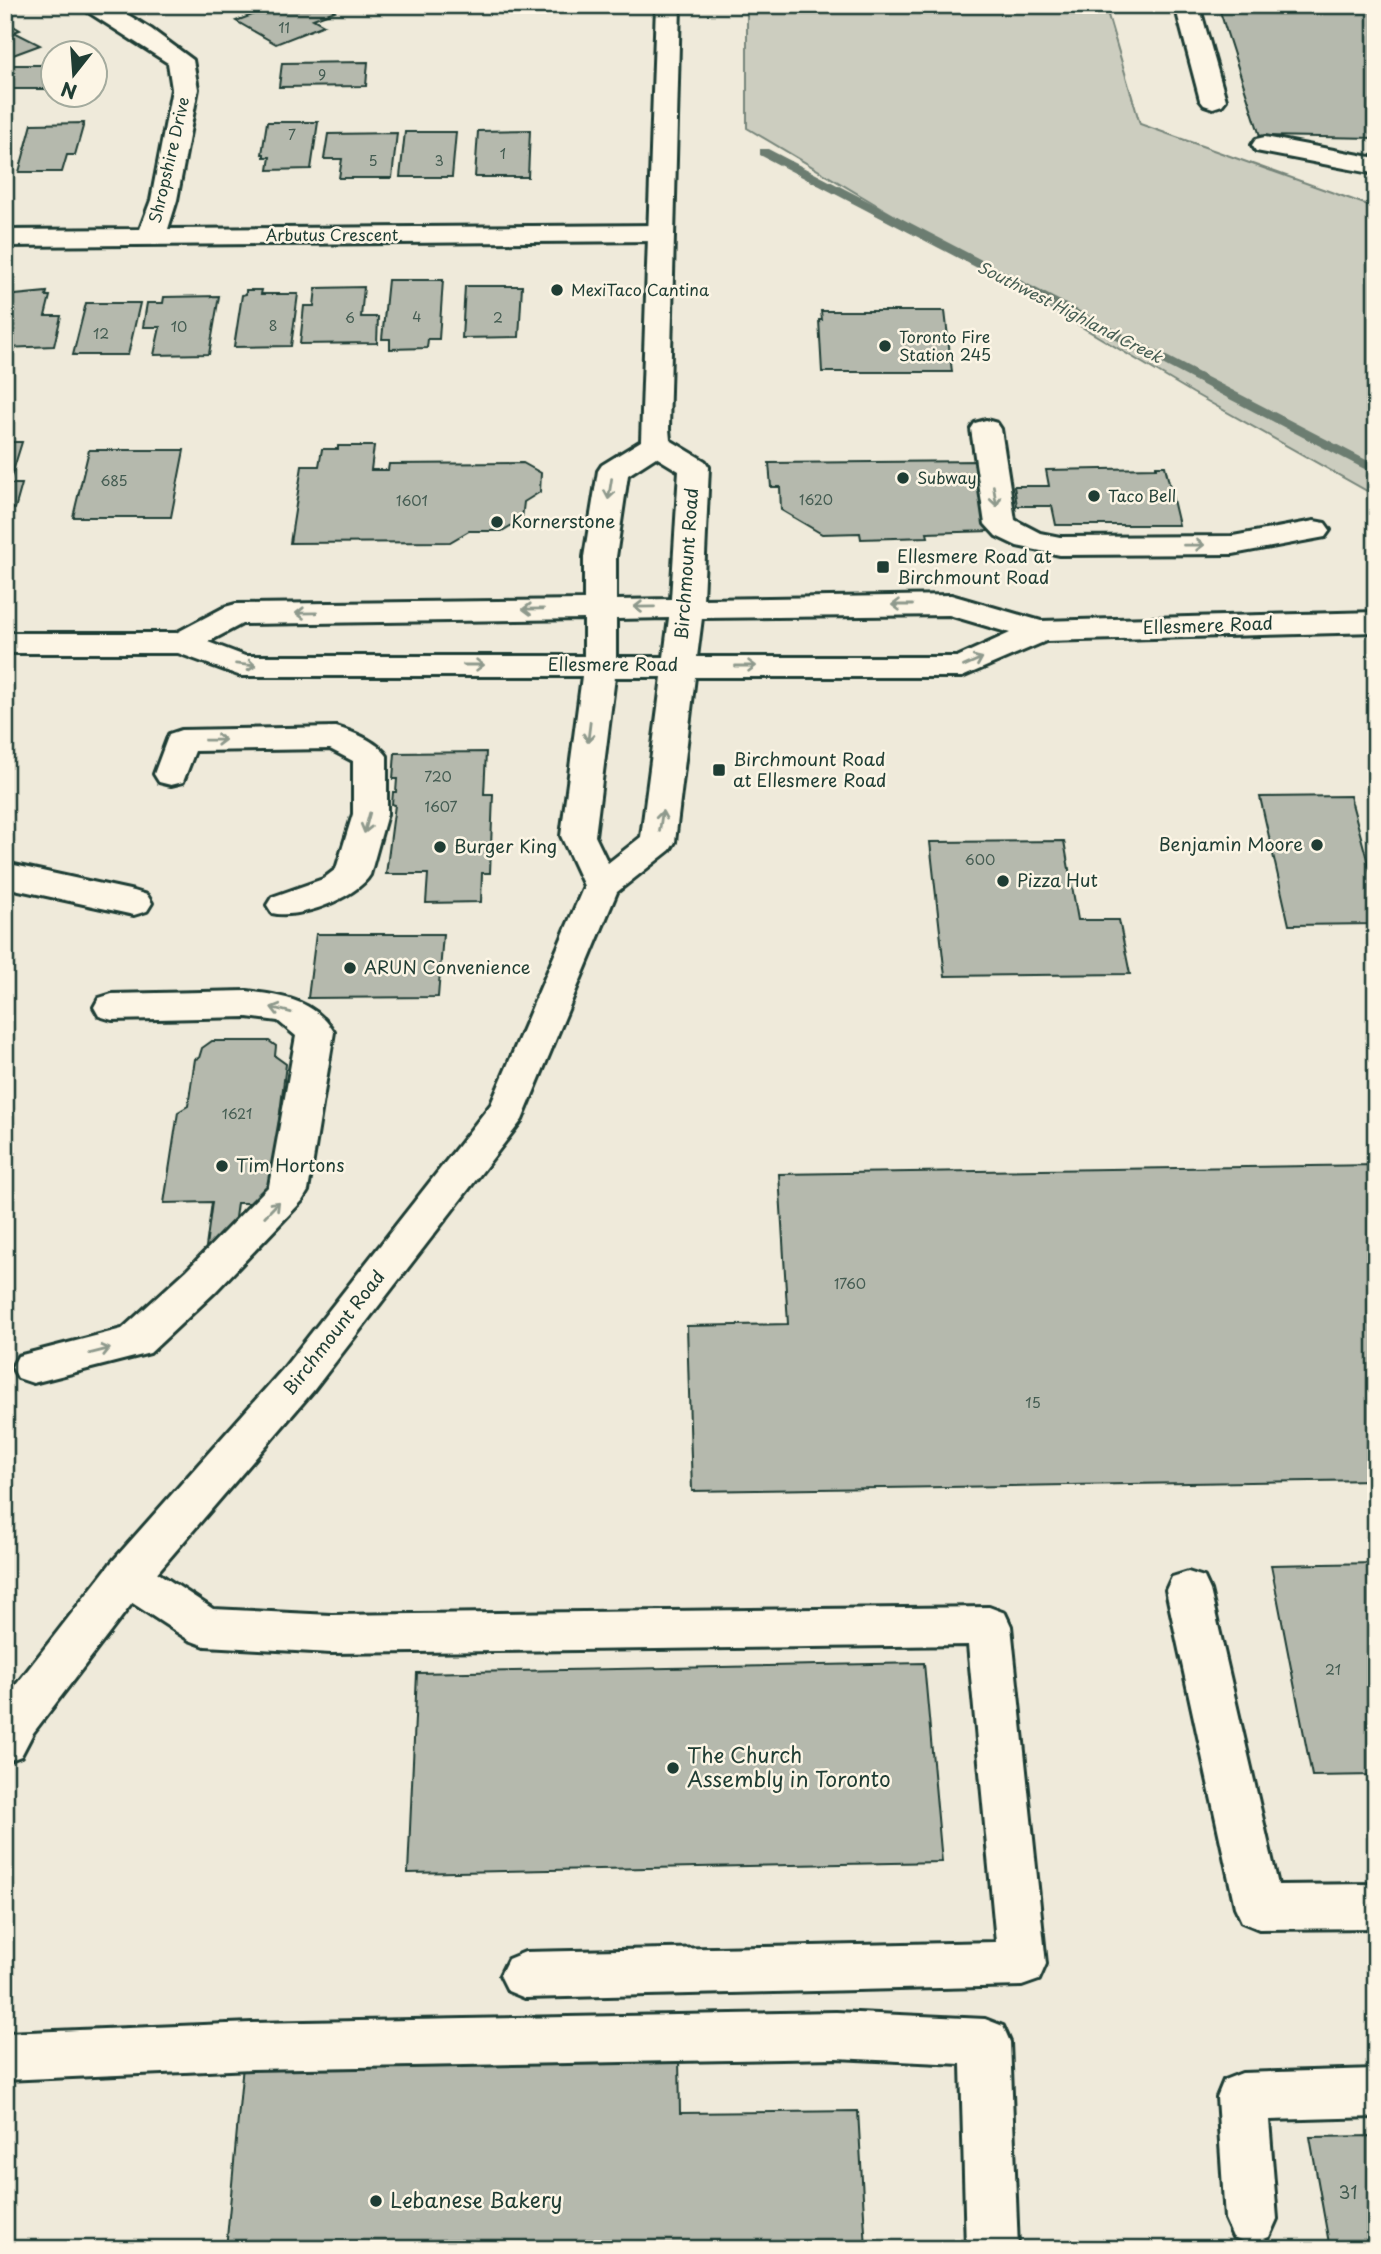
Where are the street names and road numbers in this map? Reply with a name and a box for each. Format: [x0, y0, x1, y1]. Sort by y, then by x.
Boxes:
street label: Shropshire Drive [142, 94, 194, 225]
street label: Arbutus Crescent [266, 222, 399, 246]
street label: Birchmount Road [667, 487, 704, 641]
street label: Ellesmere Road [1142, 609, 1274, 640]
street label: Ellesmere Road [548, 650, 678, 677]
street label: Birchmount Road [275, 1264, 390, 1400]

